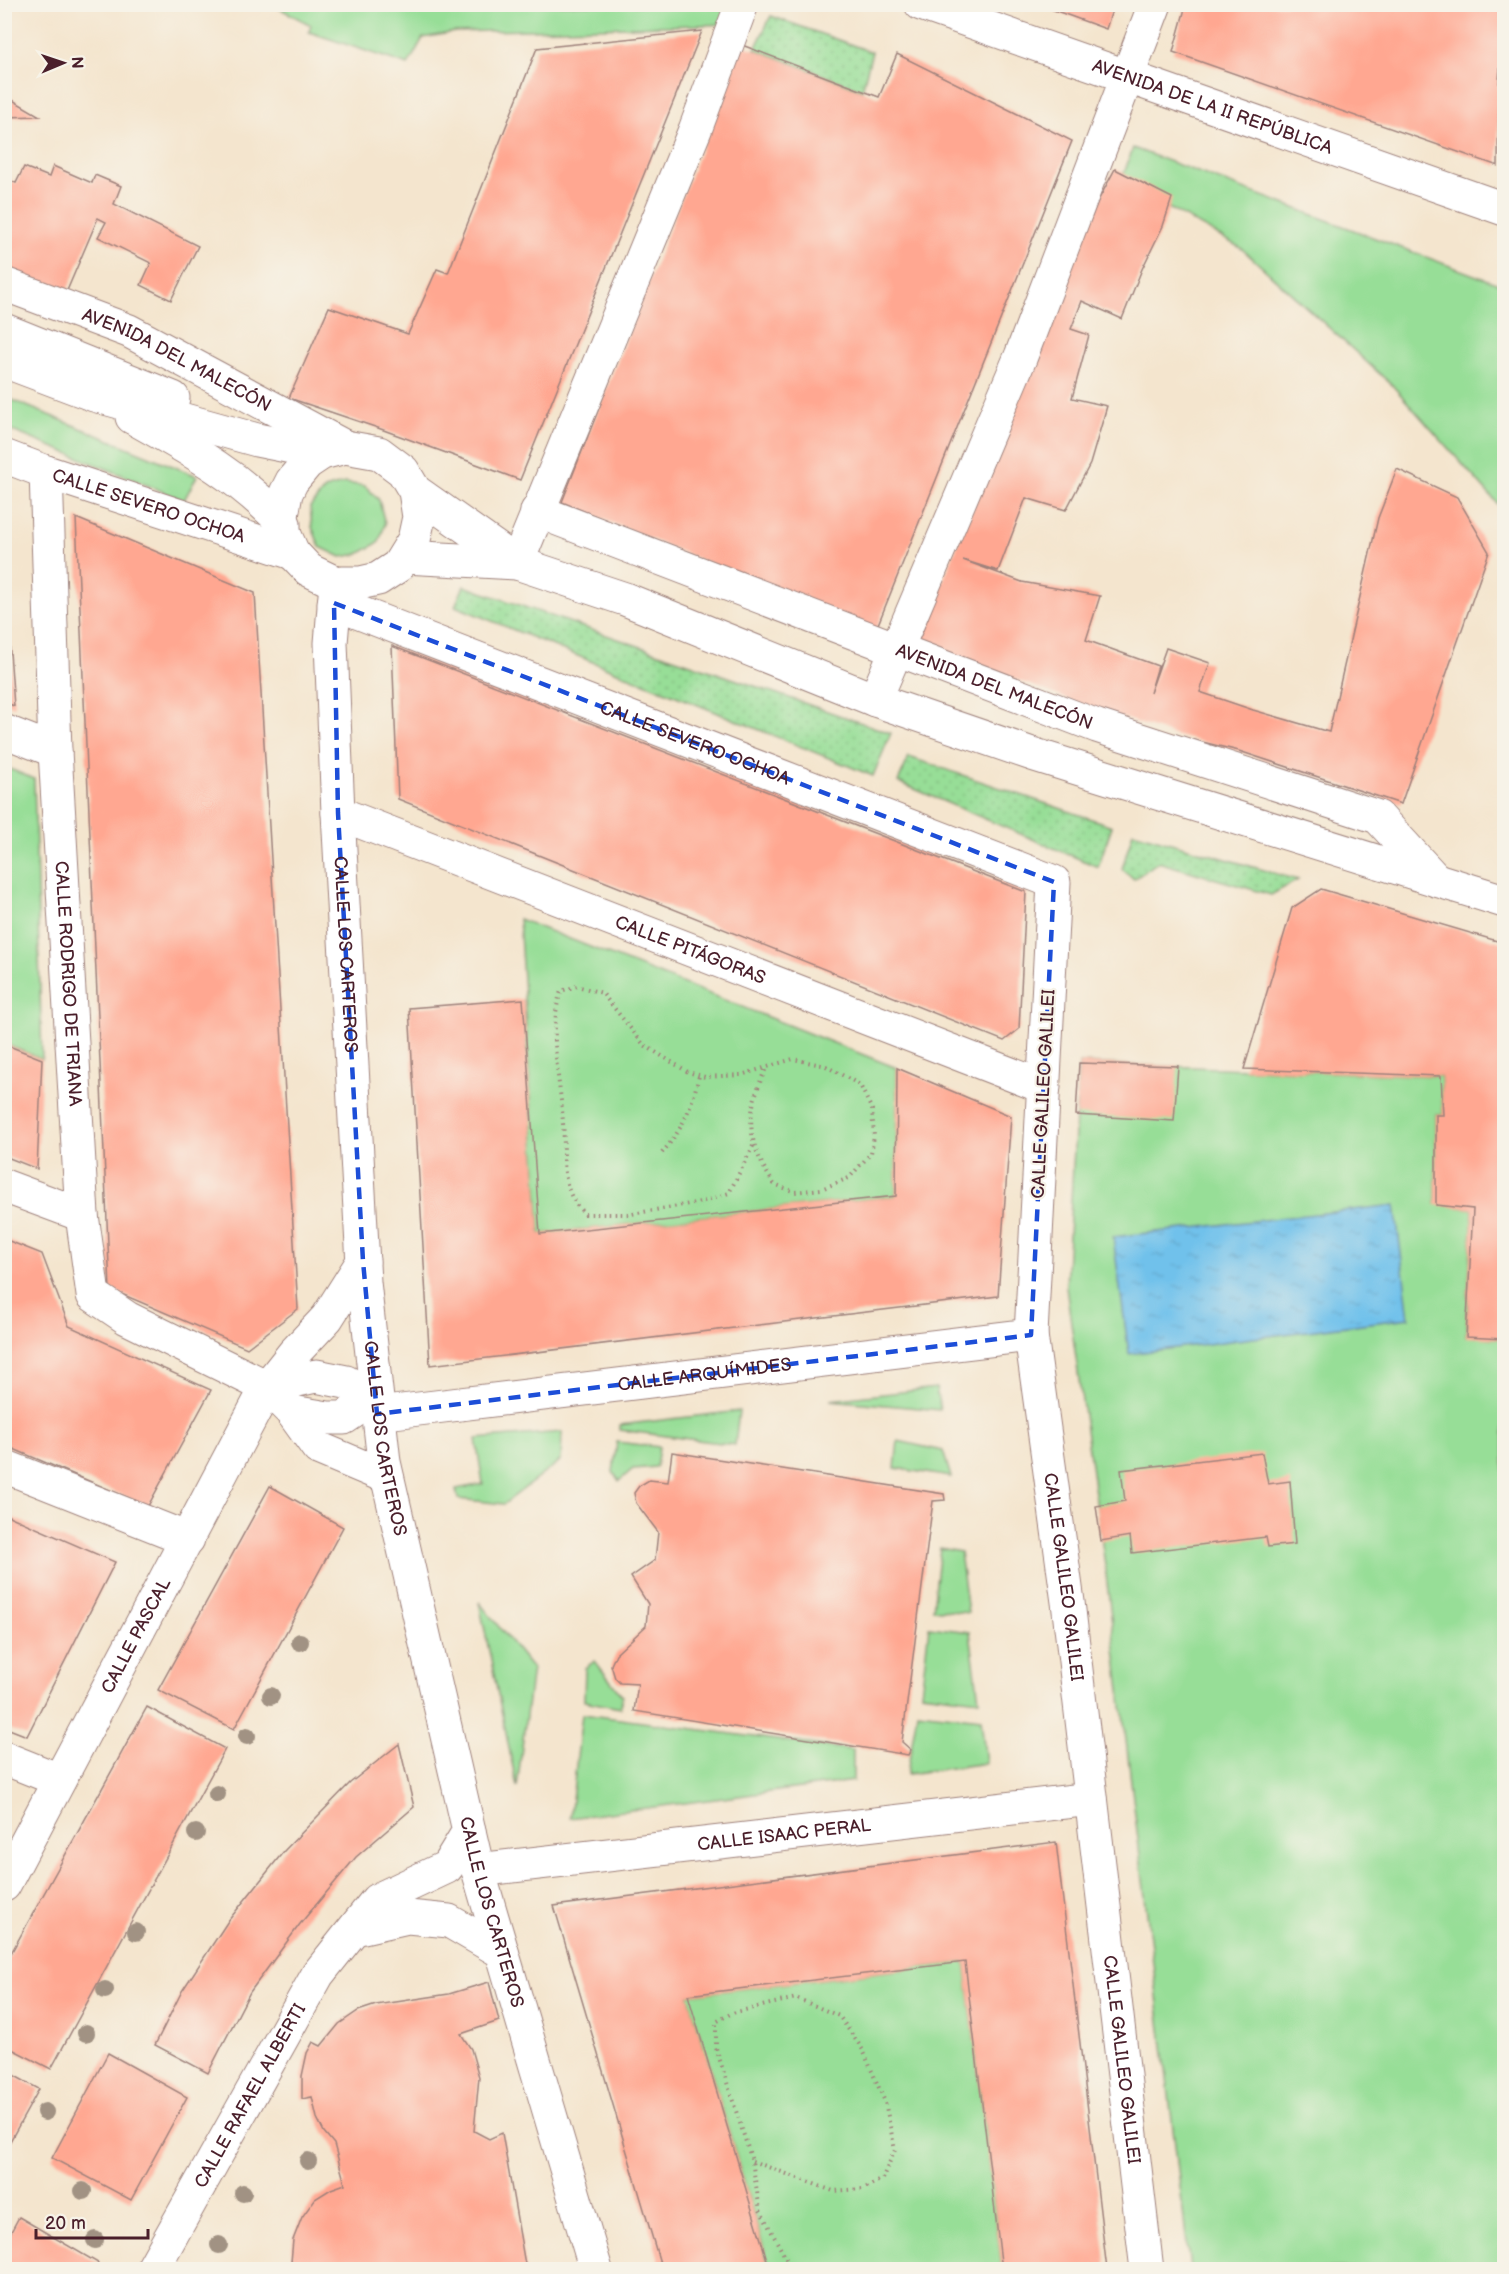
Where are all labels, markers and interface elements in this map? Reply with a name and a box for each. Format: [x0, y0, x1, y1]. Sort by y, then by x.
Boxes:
north arrow [33, 33, 93, 93]
street label: AVENIDA DE LA II REPÚBLICA [1090, 55, 1335, 159]
text: N [67, 56, 86, 69]
street label: AVENIDA DEL MALECÓN [79, 304, 275, 416]
street label: CALLE SEVERO OCHOA [49, 465, 248, 548]
street label: AVENIDA DEL MALECÓN [893, 640, 1096, 734]
street label: CALLE SEVERO OCHOA [597, 697, 793, 790]
street label: CALLE LOS CARTEROS [329, 855, 361, 1054]
street label: CALLE RODRIGO DE TRIANA [50, 860, 86, 1107]
street label: CALLE PITÁGORAS [612, 912, 769, 989]
street label: CALLE GALILEO GALILEI [1028, 989, 1059, 1199]
street label: CALLE LOS CARTEROS [360, 1340, 411, 1538]
street label: CALLE ARQUÍMIDES [617, 1354, 793, 1396]
street label: CALLE GALILEO GALILEI [1039, 1472, 1087, 1682]
street label: CALLE PASCAL [97, 1574, 175, 1697]
street label: CALLE LOS CARTEROS [455, 1815, 528, 2010]
street label: CALLE ISAAC PERAL [696, 1815, 872, 1856]
street label: CALLE GALILEO GALILEI [1099, 1954, 1144, 2165]
street label: CALLE RAFAEL ALBERTI [190, 2000, 310, 2192]
scale bar [36, 2202, 148, 2240]
text: 20 m [45, 2213, 86, 2234]

